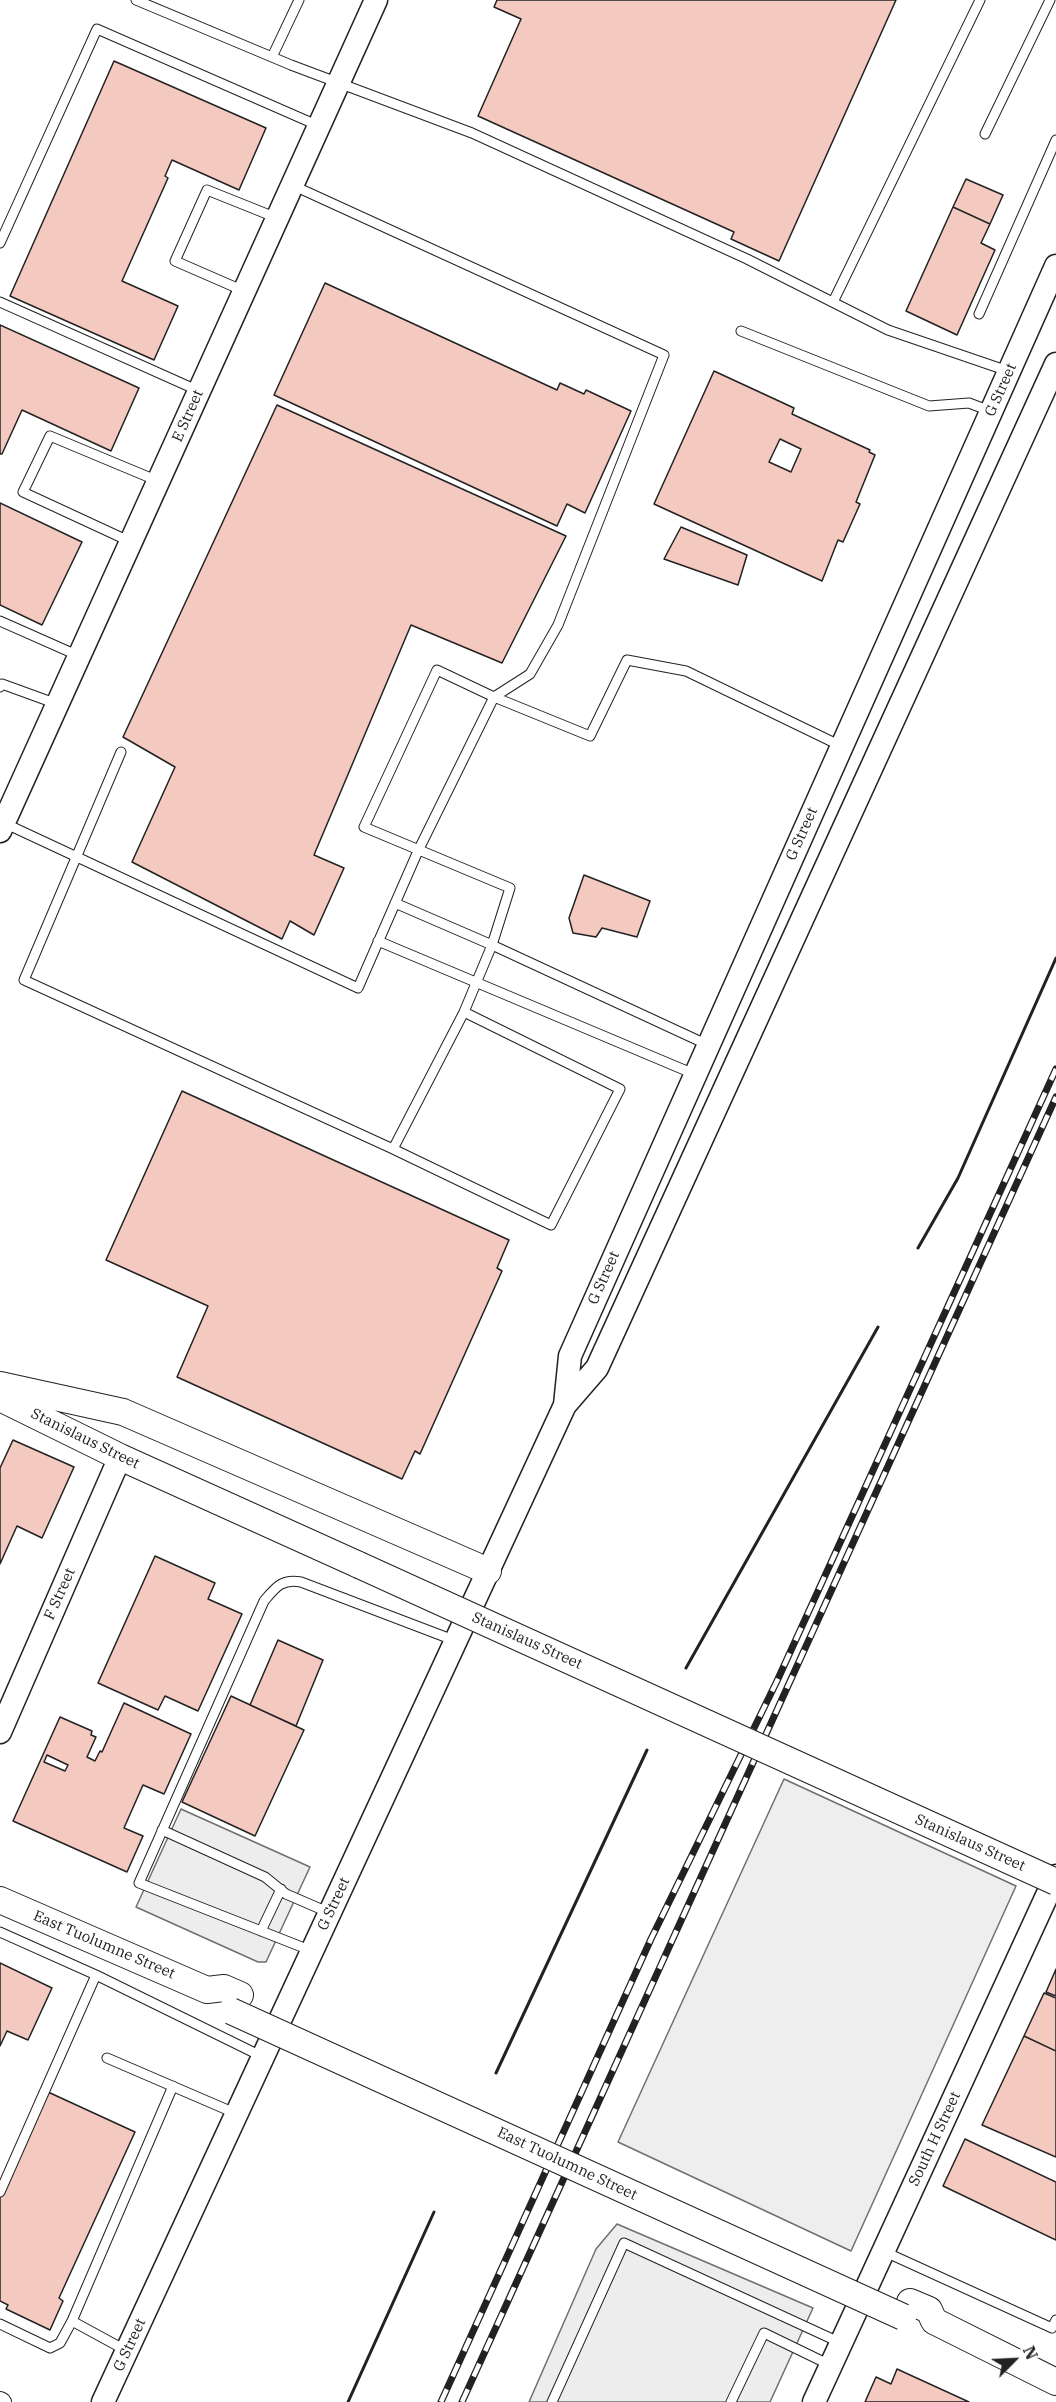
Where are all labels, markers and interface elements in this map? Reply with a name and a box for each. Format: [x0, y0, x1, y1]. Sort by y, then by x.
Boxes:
street label: G Street [981, 361, 1021, 419]
street label: E Street [169, 387, 207, 445]
street label: G Street [782, 805, 822, 863]
street label: G Street [584, 1249, 624, 1307]
street label: Stanislaus Street [28, 1405, 142, 1473]
street label: F Street [41, 1565, 79, 1623]
street label: Stanislaus Street [469, 1609, 585, 1673]
street label: Stanislaus Street [912, 1811, 1028, 1875]
street label: G Street [314, 1875, 354, 1933]
street label: East Tuolumne Street [30, 1907, 178, 1983]
street label: South H Street [905, 2089, 965, 2189]
street label: East Tuolumne Street [494, 2124, 640, 2204]
street label: G Street [110, 2316, 150, 2374]
north arrow [984, 2330, 1044, 2390]
text: N [1019, 2343, 1042, 2363]

